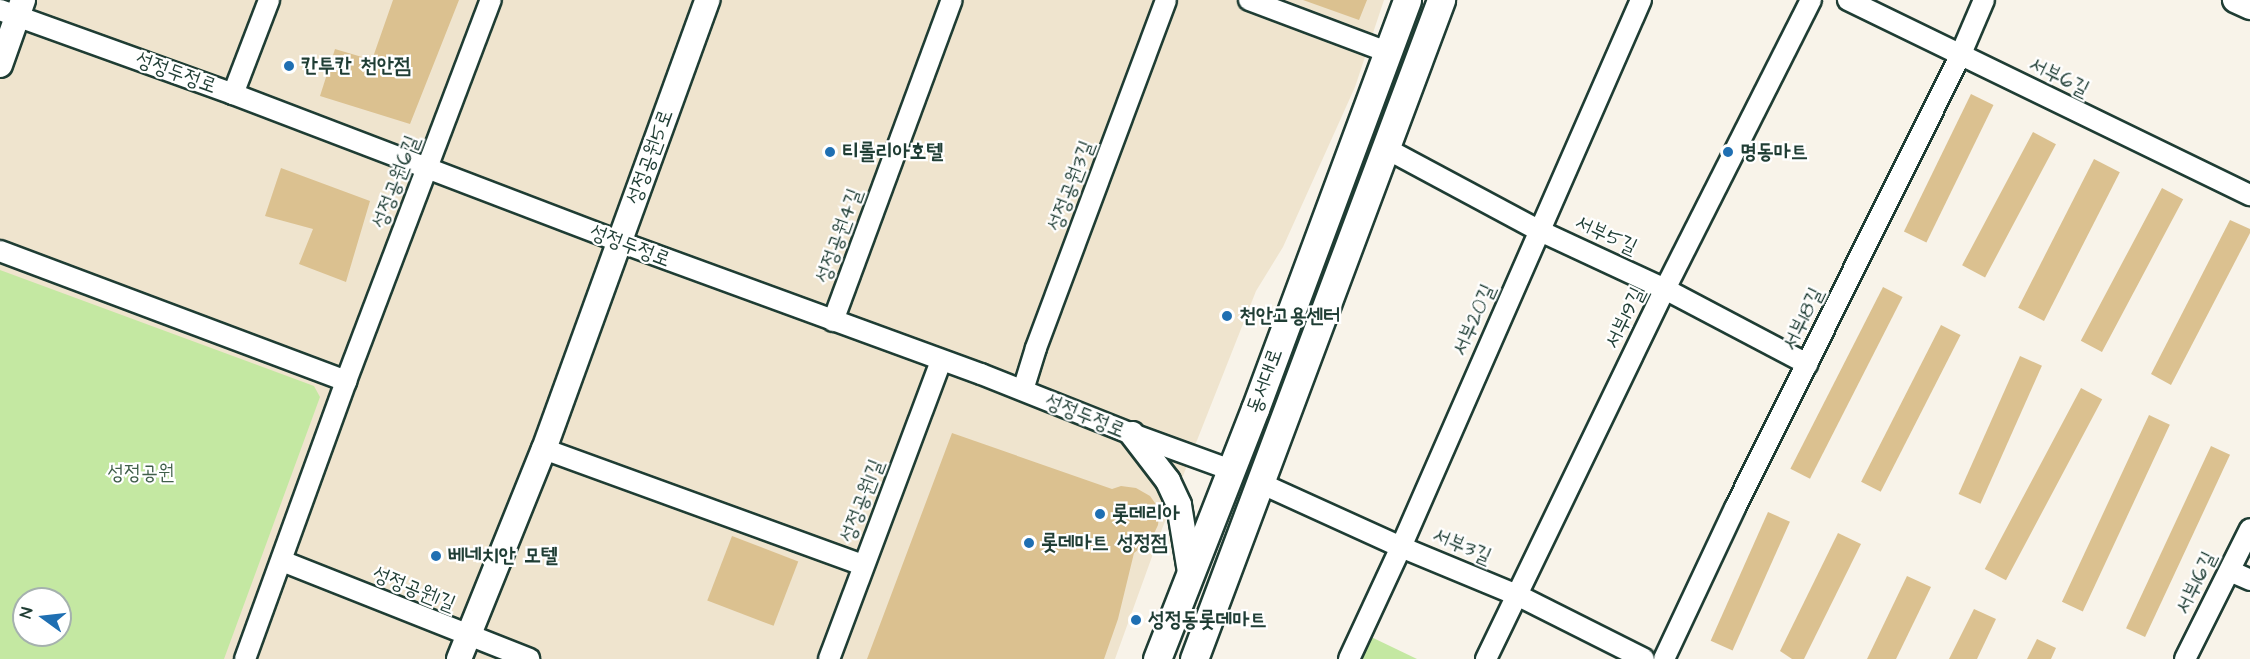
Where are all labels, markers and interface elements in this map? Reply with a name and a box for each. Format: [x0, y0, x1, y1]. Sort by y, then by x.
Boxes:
street label: 성정두정로 [132, 47, 220, 99]
street label: 서부6길 [2025, 52, 2093, 102]
place label: 칸투칸 천안점 [301, 53, 411, 79]
marker: 칸투칸 천안점 [282, 59, 296, 73]
street label: 성정공원5로 [621, 106, 679, 208]
street label: 성정공원6길 [367, 132, 425, 232]
street label: 성정공원3길 [1042, 137, 1100, 235]
place label: 티롤리아호텔 [842, 139, 943, 165]
place label: 명동마트 [1740, 139, 1808, 165]
marker: 티롤리아호텔 [823, 145, 837, 159]
marker: 명동마트 [1721, 145, 1735, 159]
street label: 성정공원4길 [810, 185, 868, 287]
street label: 서부5길 [1571, 210, 1641, 260]
street label: 성정두정로 [586, 219, 674, 273]
street label: 서부20길 [1447, 280, 1501, 360]
street label: 서부19길 [1599, 283, 1651, 353]
street label: 서부18길 [1777, 283, 1829, 355]
place label: 천안고용센터 [1239, 303, 1340, 329]
marker: 천안고용센터 [1220, 309, 1234, 323]
street label: 동서대로 [1242, 345, 1288, 417]
street label: 성정두정로 [1041, 388, 1129, 444]
street label: 성정공원1길 [835, 456, 889, 546]
park label: 성정공원 [107, 460, 175, 486]
place label: 롯데리아 [1112, 501, 1180, 527]
marker: 롯데리아 [1093, 507, 1107, 521]
street label: 서부3길 [1429, 522, 1495, 570]
place label: 롯데마트 성정점 [1041, 530, 1168, 556]
marker: 롯데마트 성정점 [1022, 536, 1036, 550]
place label: 베네치안 모텔 [448, 543, 558, 569]
street label: 서부16길 [2170, 548, 2222, 618]
marker: 베네치안 모텔 [429, 549, 443, 563]
street label: 성정공원1길 [369, 561, 459, 617]
north arrow [12, 587, 72, 647]
text: N [15, 605, 38, 621]
place label: 성정동롯데마트 [1148, 607, 1266, 633]
marker: 성정동롯데마트 [1129, 613, 1143, 627]

